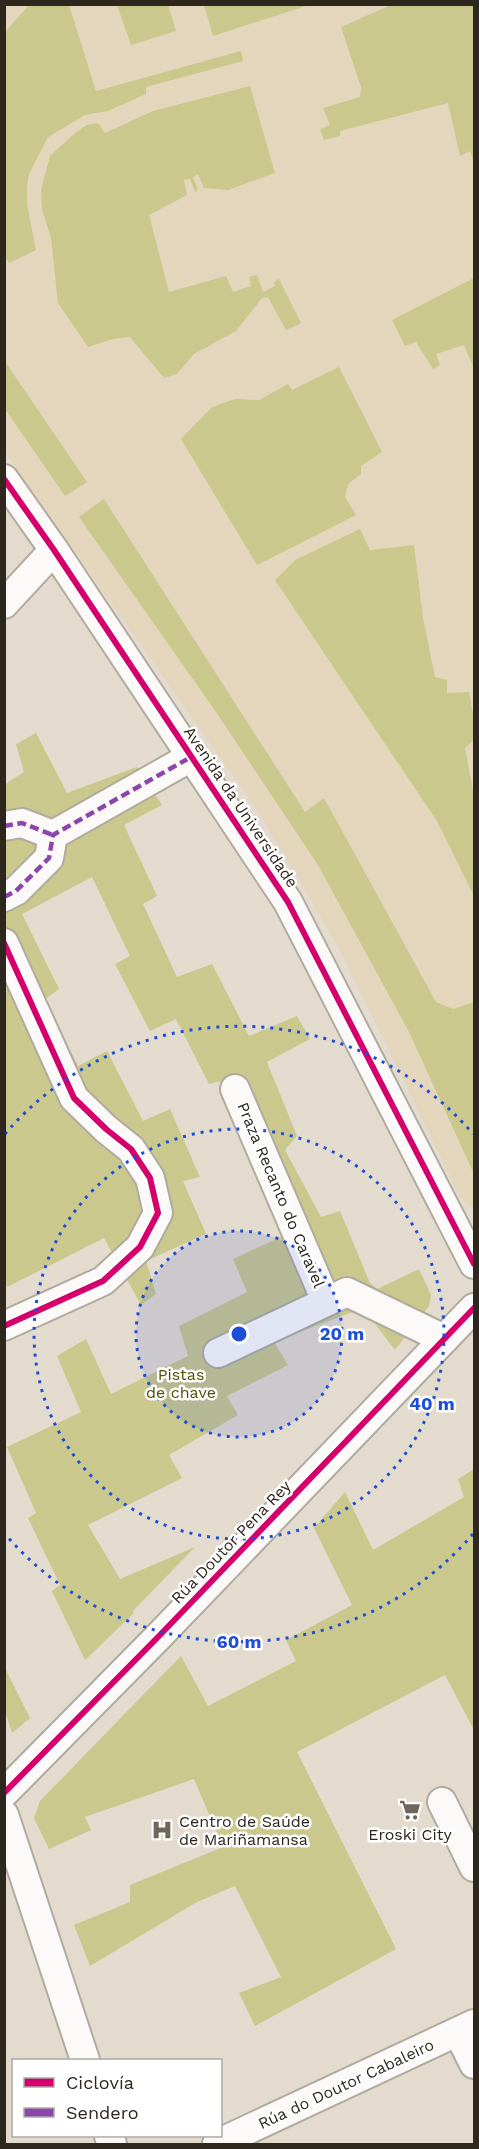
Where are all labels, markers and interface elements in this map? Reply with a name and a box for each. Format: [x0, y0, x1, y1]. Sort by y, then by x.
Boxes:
street label: Avenida da Universidade [180, 723, 302, 891]
street label: Praza Recanto do Caravel [233, 1099, 329, 1291]
text: 20 m [320, 1323, 364, 1344]
centre of rings [229, 1324, 249, 1344]
park label: Pistas de chave [146, 1365, 216, 1402]
text: 40 m [409, 1393, 455, 1414]
street label: Rúa Doutor Pena Rey [167, 1476, 295, 1608]
text: 60 m [217, 1631, 261, 1652]
supermarket icon: Eroski City [398, 1798, 422, 1822]
place label: Centro de Saúde de Mariñamansa [179, 1812, 310, 1849]
hospital icon: Centro de Saúde de Mariñamansa [150, 1818, 174, 1842]
place label: Eroski City [368, 1825, 452, 1844]
street label: Rúa do Doutor Cabaleiro [255, 2035, 437, 2133]
legend [12, 2059, 222, 2137]
text: Ciclovía [66, 2072, 134, 2093]
text: Sendero [66, 2102, 139, 2123]

